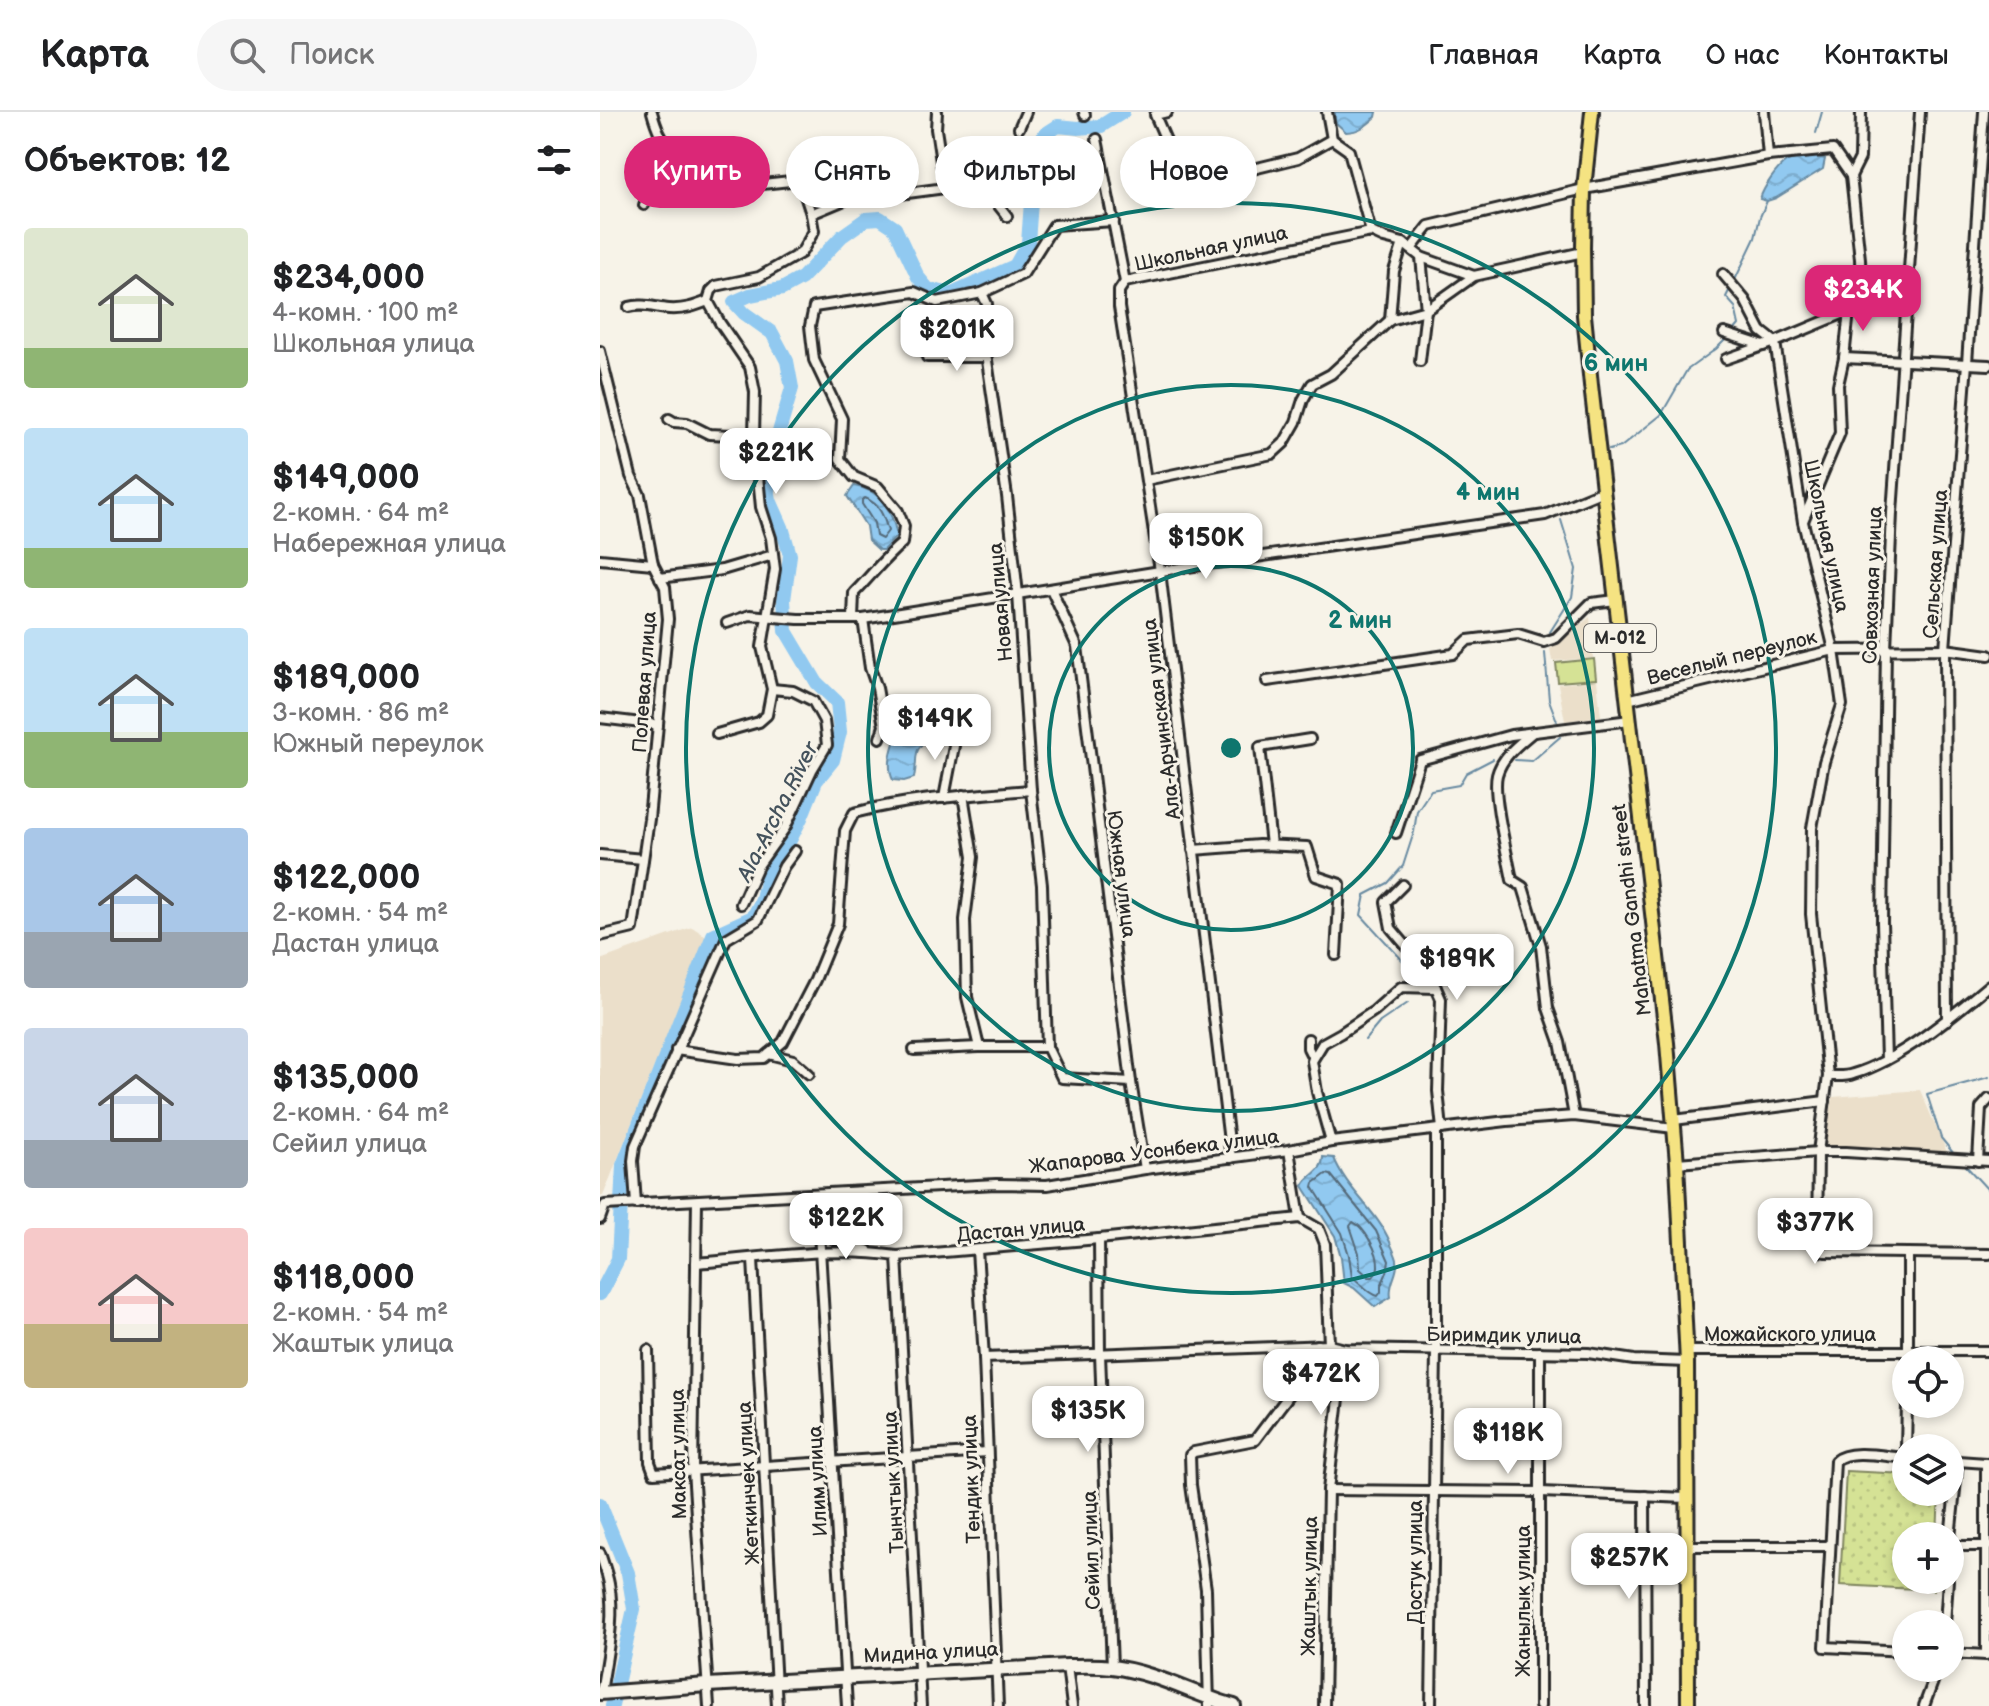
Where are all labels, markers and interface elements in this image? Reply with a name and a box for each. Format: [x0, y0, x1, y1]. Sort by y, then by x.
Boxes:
search box [197, 19, 757, 91]
text: Карта [40, 33, 149, 78]
icon: search [225, 33, 269, 77]
text: Поиск [289, 37, 375, 73]
text: Главная [1428, 39, 1539, 72]
text: Карта [1583, 39, 1662, 72]
text: О нас [1706, 39, 1779, 72]
text: Контакты [1823, 39, 1949, 72]
chip: Купить [624, 136, 770, 208]
chip: Снять [786, 136, 919, 208]
chip: Фильтры [935, 136, 1104, 208]
chip: Новое [1120, 136, 1257, 208]
icon: filters [532, 138, 576, 182]
text: Объектов: 12 [24, 140, 230, 181]
street label: Школьная улица [1132, 221, 1290, 277]
text: $234,000 [272, 257, 425, 298]
icon: home [88, 260, 184, 356]
pin: $234K [1807, 265, 1919, 333]
text: $234K [1823, 275, 1903, 306]
text: 4-комн. · 100 m² [272, 298, 459, 329]
pin: $201K [901, 305, 1013, 373]
text: $201K [918, 315, 996, 346]
text: Школьная улица [272, 329, 475, 360]
text: 6 мин [1584, 349, 1648, 378]
pin: $221K [720, 428, 832, 496]
text: $221K [738, 438, 814, 469]
text: $149,000 [272, 457, 420, 498]
street label: Школьная улица [1798, 457, 1854, 615]
icon: home [88, 460, 184, 556]
text: 4 мин [1456, 478, 1520, 507]
street label: Сельская улица [1919, 488, 1953, 640]
text: 2-комн. · 64 m² [272, 498, 449, 529]
street label: Совхозная улица [1858, 505, 1888, 664]
pin: $150K [1150, 513, 1262, 581]
text: $150K [1168, 523, 1244, 554]
text: Набережная улица [272, 529, 506, 560]
street label: Новая улица [984, 541, 1018, 663]
text: 2 мин [1328, 606, 1392, 635]
street label: Полевая улица [628, 610, 662, 754]
street label: Ала-Арчинская улица [1138, 617, 1186, 822]
road number: М-012 [1584, 624, 1656, 652]
street label: Веселый переулок [1645, 625, 1820, 691]
text: $189,000 [272, 657, 420, 698]
icon: home [88, 660, 184, 756]
pin: $149K [879, 694, 991, 762]
text: 3-комн. · 86 m² [272, 698, 449, 729]
text: $149K [897, 704, 973, 735]
text: Южный переулок [272, 729, 484, 760]
centre of rings [1217, 734, 1245, 762]
water label: Ala-Archa River [731, 736, 826, 887]
street label: Mahatma Gandhi street [1607, 803, 1657, 1017]
street label: Южная улица [1101, 809, 1141, 939]
text: $122,000 [272, 857, 421, 898]
icon: home [88, 860, 184, 956]
text: 2-комн. · 54 m² [272, 898, 448, 929]
text: Дастан улица [272, 929, 439, 960]
pin: $189K [1401, 934, 1513, 1002]
text: $189K [1419, 944, 1495, 975]
text: $135,000 [272, 1057, 419, 1098]
icon: home [88, 1060, 184, 1156]
text: 2-комн. · 64 m² [272, 1098, 449, 1129]
street label: Жапарова Усонбека улица [1028, 1125, 1281, 1179]
text: Сейил улица [272, 1129, 427, 1160]
pin: $122K [790, 1193, 902, 1261]
pin: $377K [1759, 1198, 1871, 1266]
text: $122K [808, 1203, 884, 1234]
text: $377K [1776, 1208, 1854, 1239]
street label: Дастан улица [956, 1212, 1086, 1248]
text: $118,000 [272, 1257, 415, 1298]
icon: home [88, 1260, 184, 1356]
text: 2-комн. · 54 m² [272, 1298, 448, 1329]
street label: Биримдик улица [1426, 1323, 1582, 1349]
street label: Можайского улица [1704, 1323, 1877, 1347]
text: Жаштык улица [272, 1329, 454, 1360]
map controls [1892, 1346, 1964, 1682]
button: locate [1892, 1346, 1964, 1418]
pin: $472K [1265, 1349, 1377, 1417]
text: $472K [1281, 1359, 1361, 1390]
pin: $135K [1032, 1386, 1144, 1454]
street label: Максат улица [666, 1388, 692, 1519]
text: $135K [1050, 1396, 1126, 1427]
street label: Жеткинчек улица [733, 1400, 765, 1565]
pin: $118K [1452, 1408, 1564, 1476]
street label: Тынчтык улица [878, 1410, 910, 1554]
street label: Тендик улица [958, 1414, 986, 1544]
text: $118K [1472, 1418, 1544, 1449]
street label: Илим улица [803, 1425, 833, 1537]
button: layers [1892, 1434, 1964, 1506]
street label: Сейил улица [1078, 1490, 1106, 1610]
street label: Достук улица [1404, 1500, 1428, 1624]
street label: Жаштык улица [1297, 1516, 1323, 1656]
button: + [1892, 1522, 1964, 1594]
street label: Жанылык улица [1512, 1525, 1536, 1677]
pin: $257K [1573, 1533, 1685, 1601]
text: $257K [1589, 1543, 1669, 1574]
button: − [1892, 1610, 1964, 1682]
street label: Мидина улица [863, 1637, 999, 1669]

